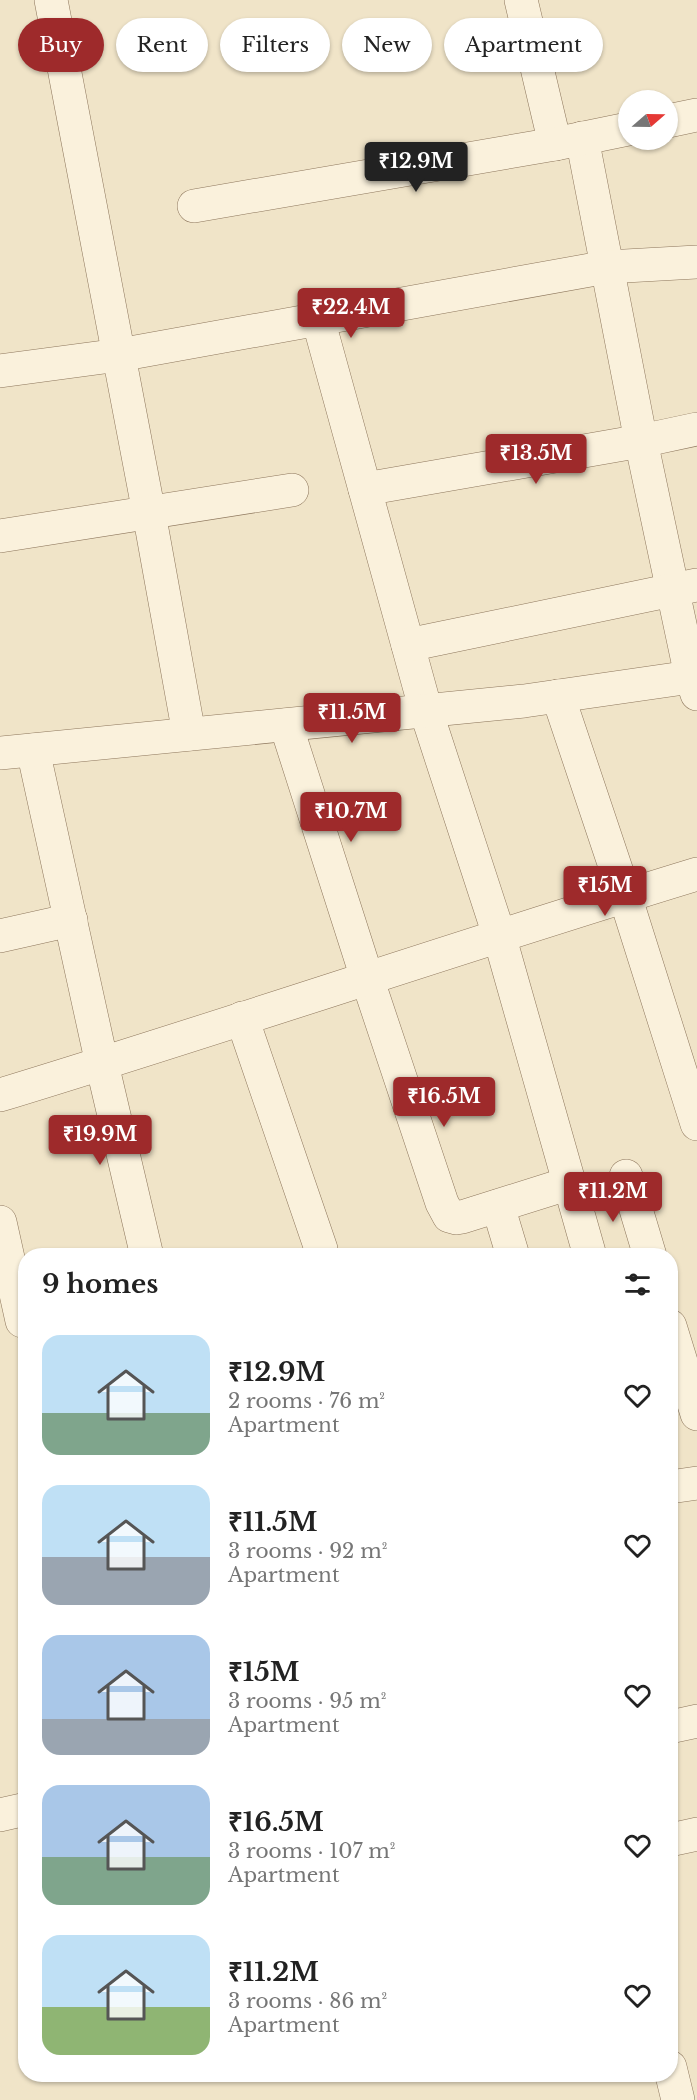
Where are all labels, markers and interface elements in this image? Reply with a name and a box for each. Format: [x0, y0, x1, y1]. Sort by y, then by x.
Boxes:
chip: Buy [18, 18, 104, 72]
chip: Rent [116, 18, 208, 72]
chip: Filters [220, 18, 330, 72]
chip: New [342, 18, 432, 72]
chip: Apartment [444, 18, 603, 72]
north arrow [618, 90, 678, 150]
map controls [618, 90, 678, 150]
pin: ₹12.9M [367, 142, 465, 193]
text: ₹12.9M [379, 149, 453, 173]
pin: ₹22.4M [302, 288, 400, 339]
text: ₹22.4M [312, 295, 390, 319]
pin: ₹13.5M [487, 434, 585, 485]
text: ₹13.5M [500, 441, 572, 465]
pin: ₹11.5M [303, 693, 401, 744]
text: ₹11.5M [318, 700, 386, 724]
pin: ₹10.7M [302, 792, 400, 843]
text: ₹10.7M [314, 799, 388, 823]
pin: ₹15M [569, 866, 641, 917]
text: ₹15M [578, 873, 632, 897]
pin: ₹16.5M [395, 1077, 493, 1128]
text: ₹16.5M [407, 1084, 481, 1108]
pin: ₹19.9M [51, 1115, 149, 1166]
text: ₹19.9M [63, 1122, 137, 1146]
pin: ₹11.2M [564, 1172, 662, 1223]
text: ₹11.2M [578, 1179, 648, 1203]
text: 9 homes [42, 1268, 158, 1300]
icon: filters [621, 1268, 654, 1301]
text: ₹12.9M [228, 1356, 325, 1388]
icon: home [90, 1359, 162, 1431]
icon: heart [621, 1379, 654, 1412]
text: 2 rooms · 76 m² [228, 1389, 385, 1413]
text: Apartment [228, 1413, 339, 1437]
text: ₹11.5M [228, 1506, 318, 1538]
icon: home [90, 1509, 162, 1581]
icon: heart [621, 1529, 654, 1562]
text: 3 rooms · 92 m² [228, 1539, 387, 1563]
text: Apartment [228, 1563, 339, 1587]
text: ₹15M [228, 1656, 299, 1688]
icon: home [90, 1659, 162, 1731]
icon: heart [621, 1679, 654, 1712]
text: 3 rooms · 95 m² [228, 1689, 386, 1713]
text: Apartment [228, 1713, 339, 1737]
text: ₹16.5M [228, 1806, 324, 1838]
icon: home [90, 1809, 162, 1881]
icon: heart [621, 1829, 654, 1862]
text: 3 rooms · 107 m² [228, 1839, 395, 1863]
text: Apartment [228, 1863, 339, 1887]
text: ₹11.2M [228, 1956, 319, 1988]
icon: home [90, 1959, 162, 2031]
icon: heart [621, 1979, 654, 2012]
text: 3 rooms · 86 m² [228, 1989, 387, 2013]
text: Apartment [228, 2013, 339, 2037]

